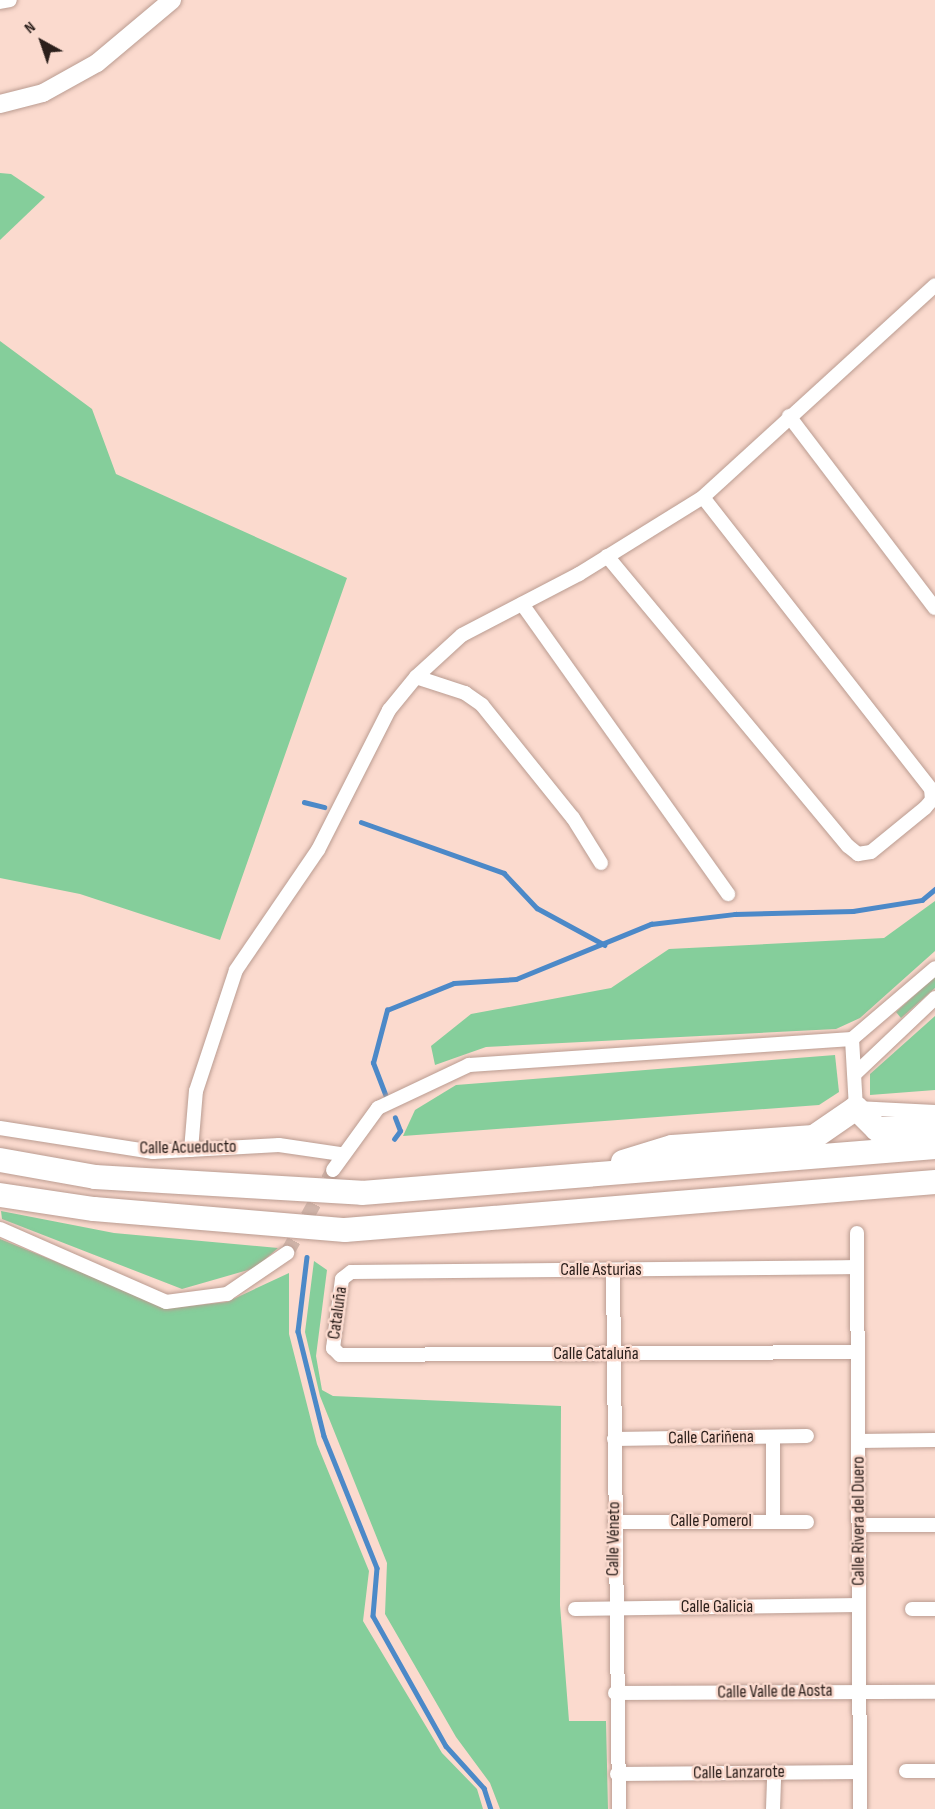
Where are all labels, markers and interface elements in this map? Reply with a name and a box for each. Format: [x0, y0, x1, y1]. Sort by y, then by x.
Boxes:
north arrow [12, 12, 72, 72]
text: N [21, 18, 39, 38]
street label: Calle Acueducto [139, 1136, 237, 1160]
street label: Calle Asturias [560, 1259, 642, 1281]
street label: Cataluña [324, 1285, 352, 1341]
street label: Calle Cataluña [553, 1343, 639, 1365]
street label: Calle Cariñena [668, 1426, 754, 1450]
street label: Calle Rivera del Duero [848, 1456, 870, 1586]
street label: Calle Véneto [603, 1502, 625, 1576]
street label: Calle Pomerol [670, 1510, 752, 1532]
street label: Calle Galicia [681, 1596, 753, 1618]
street label: Calle Valle de Aosta [717, 1680, 833, 1704]
street label: Calle Lanzarote [693, 1761, 785, 1785]

